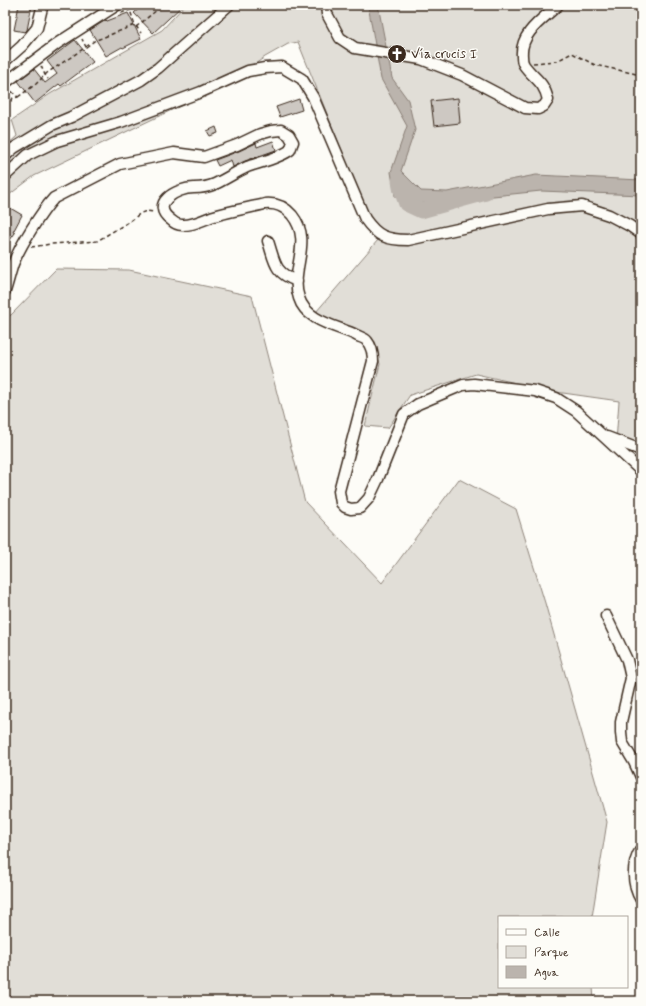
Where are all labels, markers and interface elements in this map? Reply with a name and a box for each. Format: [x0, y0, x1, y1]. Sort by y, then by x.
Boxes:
church icon: Vía crucis I [386, 43, 408, 65]
place label: Vía crucis I [411, 45, 477, 63]
legend [498, 916, 628, 988]
text: Calle [534, 925, 560, 941]
text: Parque [534, 945, 569, 961]
text: Agua [534, 965, 559, 981]

